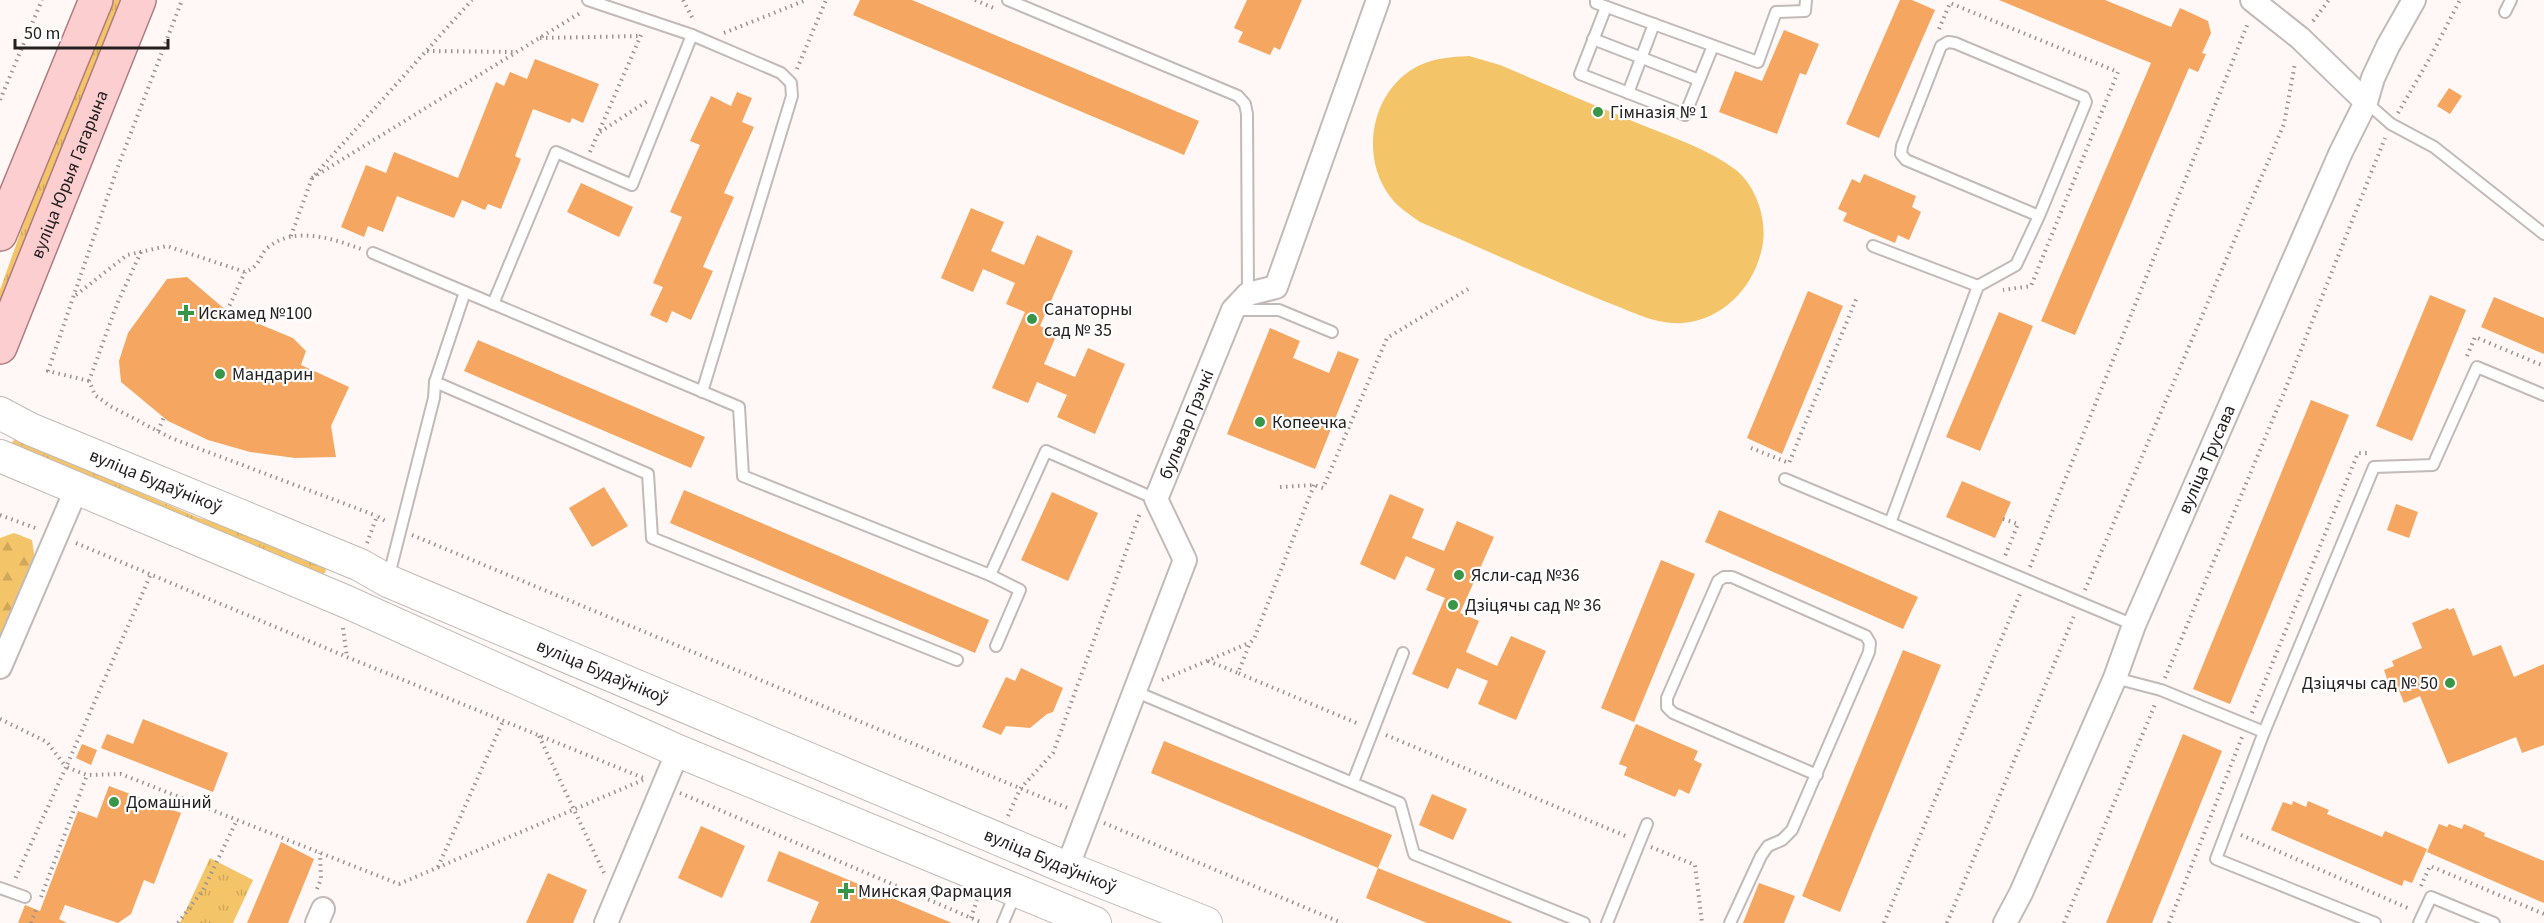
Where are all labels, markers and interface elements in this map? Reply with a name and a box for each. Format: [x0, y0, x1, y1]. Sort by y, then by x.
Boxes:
scale bar [15, 12, 168, 50]
text: 50 m [24, 21, 60, 46]
street label: вуліца Юрыя Гагарына [24, 87, 114, 262]
place label: Гімназія № 1 [1610, 100, 1708, 125]
marker: Гімназія № 1 [1591, 105, 1605, 119]
place label: Санаторны сад № 35 [1044, 297, 1132, 343]
place label: Искамед №100 [198, 301, 312, 326]
marker: Искамед №100 [179, 306, 193, 320]
marker: Санаторны сад № 35 [1025, 312, 1039, 326]
place label: Мандарин [232, 362, 313, 387]
street label: бульвар Грэчкі [1153, 366, 1220, 483]
marker: Мандарин [213, 367, 227, 381]
street label: вуліца Трусава [2172, 401, 2241, 518]
place label: Копеечка [1272, 410, 1347, 435]
marker: Копеечка [1253, 415, 1267, 429]
street label: вуліца Будаўнікоў [86, 442, 226, 519]
place label: Ясли-сад №36 [1471, 563, 1580, 588]
marker: Ясли-сад №36 [1452, 568, 1466, 582]
place label: Дзіцячы сад № 36 [1465, 593, 1601, 618]
marker: Дзіцячы сад № 36 [1446, 598, 1460, 612]
street label: вуліца Будаўнікоў [533, 633, 673, 711]
place label: Дзіцячы сад № 50 [2302, 671, 2438, 696]
marker: Дзіцячы сад № 50 [2443, 676, 2457, 690]
place label: Домашний [126, 790, 212, 815]
marker: Домашний [107, 795, 121, 809]
street label: вуліца Будаўнікоў [980, 822, 1121, 899]
place label: Минская Фармация [858, 879, 1012, 904]
marker: Минская Фармация [839, 884, 853, 898]

